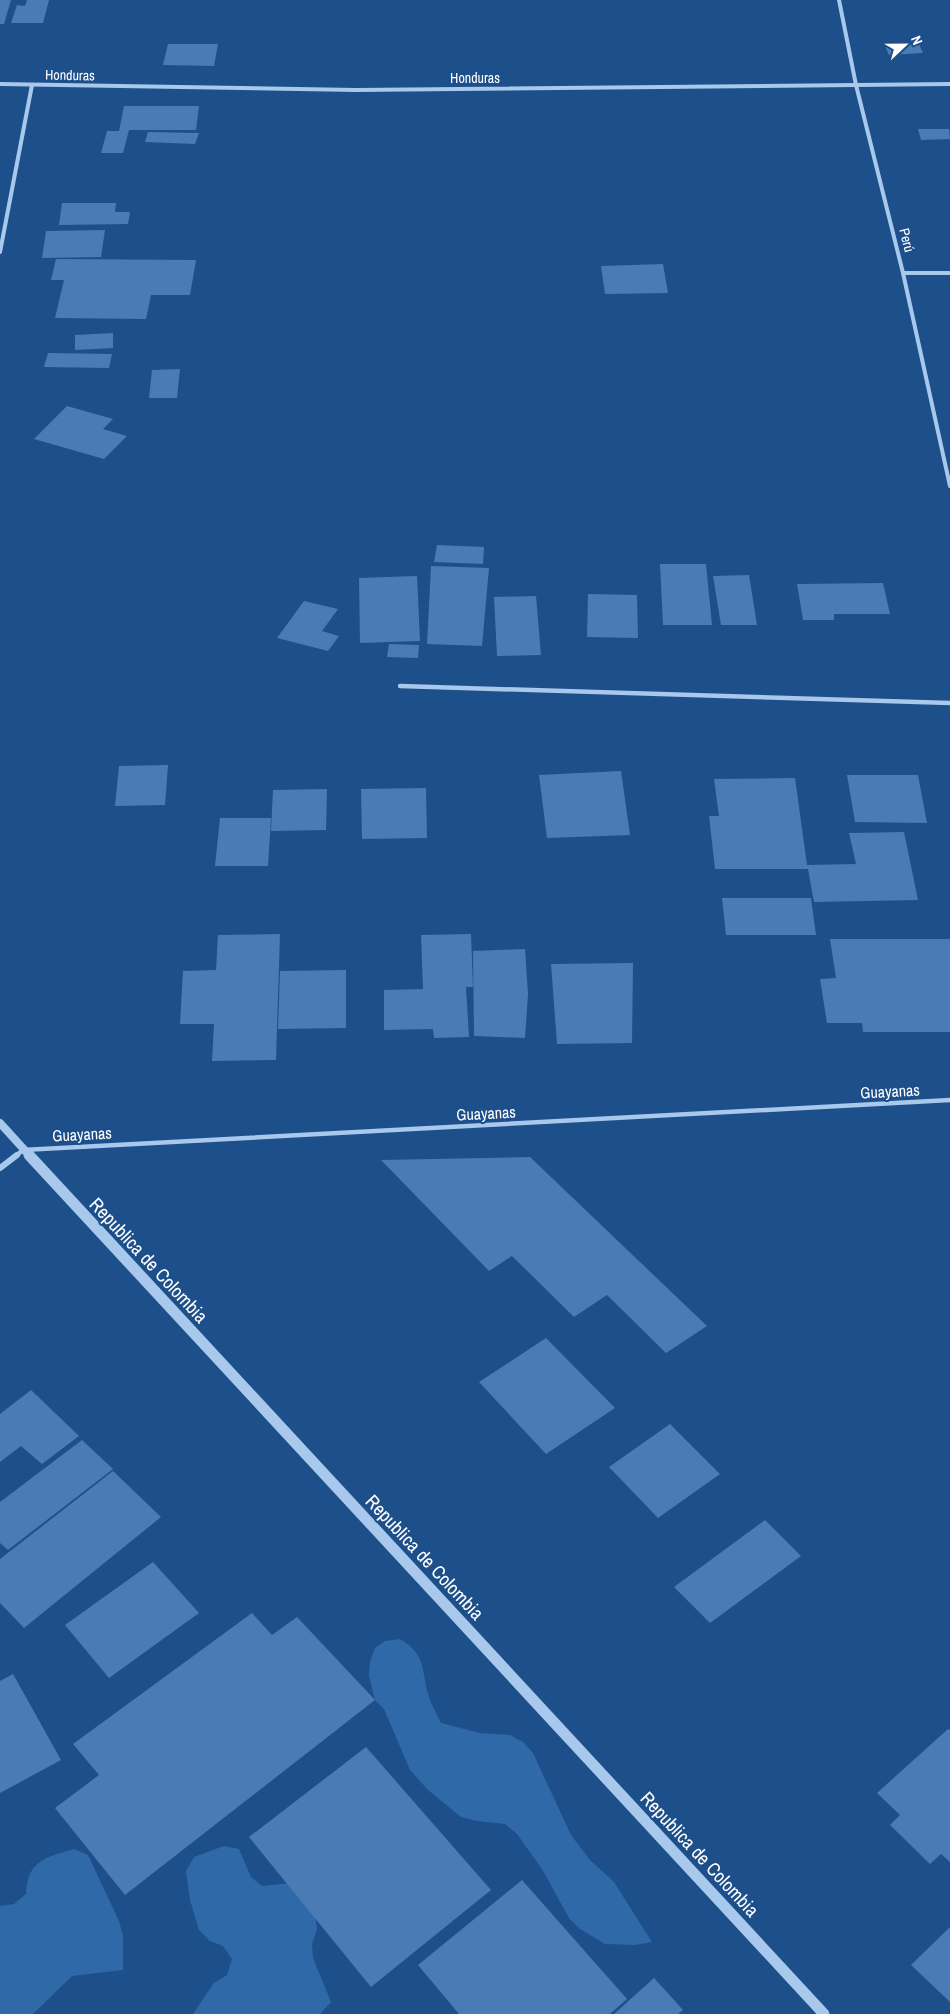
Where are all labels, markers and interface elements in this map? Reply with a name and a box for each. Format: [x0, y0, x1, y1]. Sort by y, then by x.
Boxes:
north arrow [880, 20, 930, 70]
text: N [907, 33, 927, 47]
street label: Honduras [45, 66, 95, 84]
street label: Honduras [450, 69, 500, 87]
street label: Perú [895, 226, 919, 254]
street label: Guayanas [860, 1078, 920, 1104]
street label: Guayanas [456, 1100, 516, 1126]
street label: Guayanas [52, 1121, 112, 1147]
street label: Republica de Colombia [84, 1192, 214, 1329]
street label: Republica de Colombia [360, 1489, 490, 1626]
street label: Republica de Colombia [635, 1786, 765, 1923]

